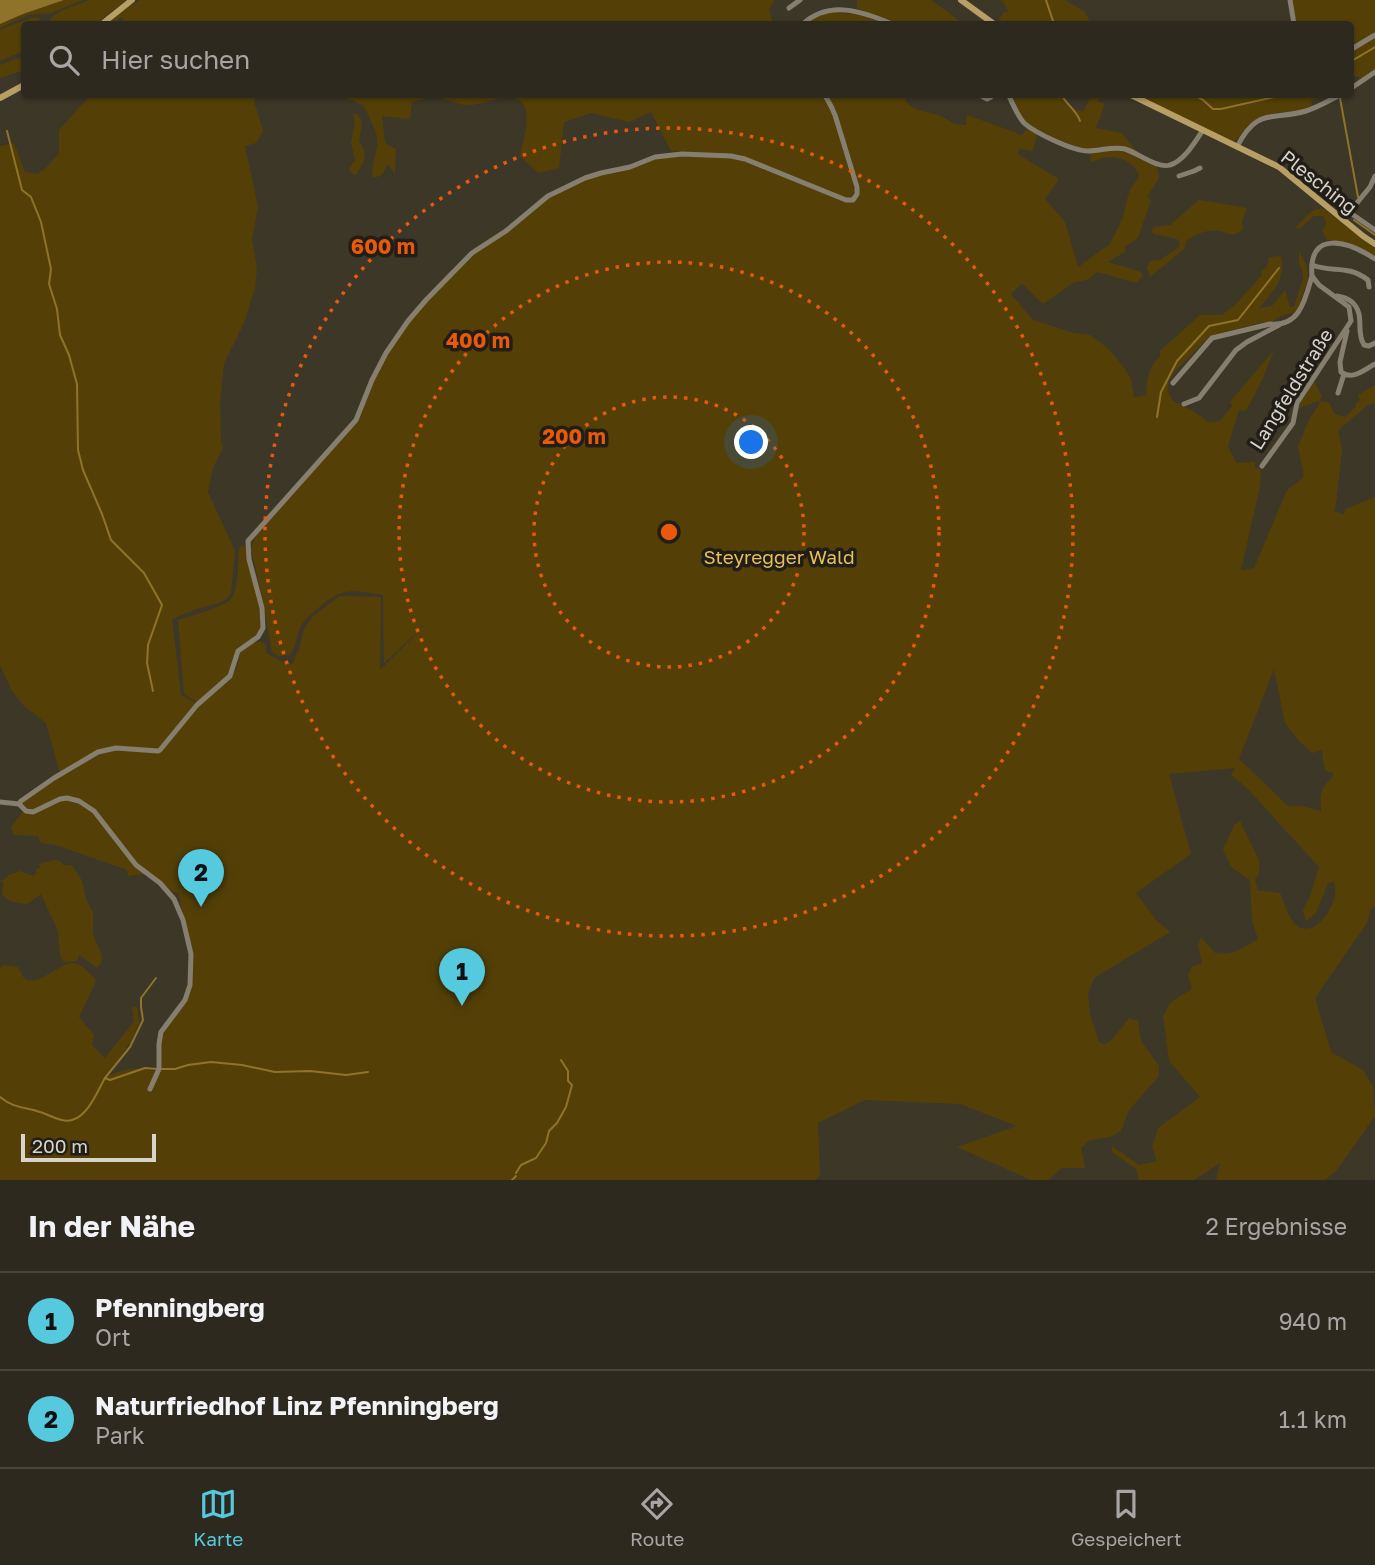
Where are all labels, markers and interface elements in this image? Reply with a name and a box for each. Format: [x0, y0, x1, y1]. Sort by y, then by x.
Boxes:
search box [21, 21, 1354, 98]
icon: search [45, 41, 83, 79]
text: Hier suchen [101, 44, 250, 75]
street label: Plesching [1277, 145, 1362, 218]
text: 600 m [351, 233, 415, 259]
street label: Langfeldstraße [1244, 324, 1337, 453]
text: 400 m [446, 327, 510, 353]
text: 200 m [542, 423, 606, 449]
your location [734, 425, 768, 459]
centre of rings [657, 520, 681, 544]
park label: Steyregger Wald [703, 545, 855, 568]
pin: 2 [178, 849, 224, 907]
pin: 1 [439, 948, 485, 1006]
scale bar [21, 1131, 156, 1163]
text: 200 m [32, 1134, 88, 1157]
text: In der Nähe [28, 1208, 195, 1244]
text: 2 Ergebnisse [1205, 1212, 1347, 1240]
text: Pfenningberg [95, 1292, 265, 1323]
text: 1 [45, 1307, 57, 1335]
text: 940 m [1279, 1307, 1347, 1335]
text: Ort [95, 1323, 131, 1351]
text: Naturfriedhof Linz Pfenningberg [95, 1390, 499, 1421]
text: 2 [44, 1405, 58, 1433]
text: 1.1 km [1279, 1405, 1347, 1433]
text: Park [95, 1421, 145, 1449]
tab: Karte [193, 1485, 243, 1550]
tab: Route [630, 1485, 684, 1550]
tab: Gespeichert [1071, 1485, 1182, 1550]

